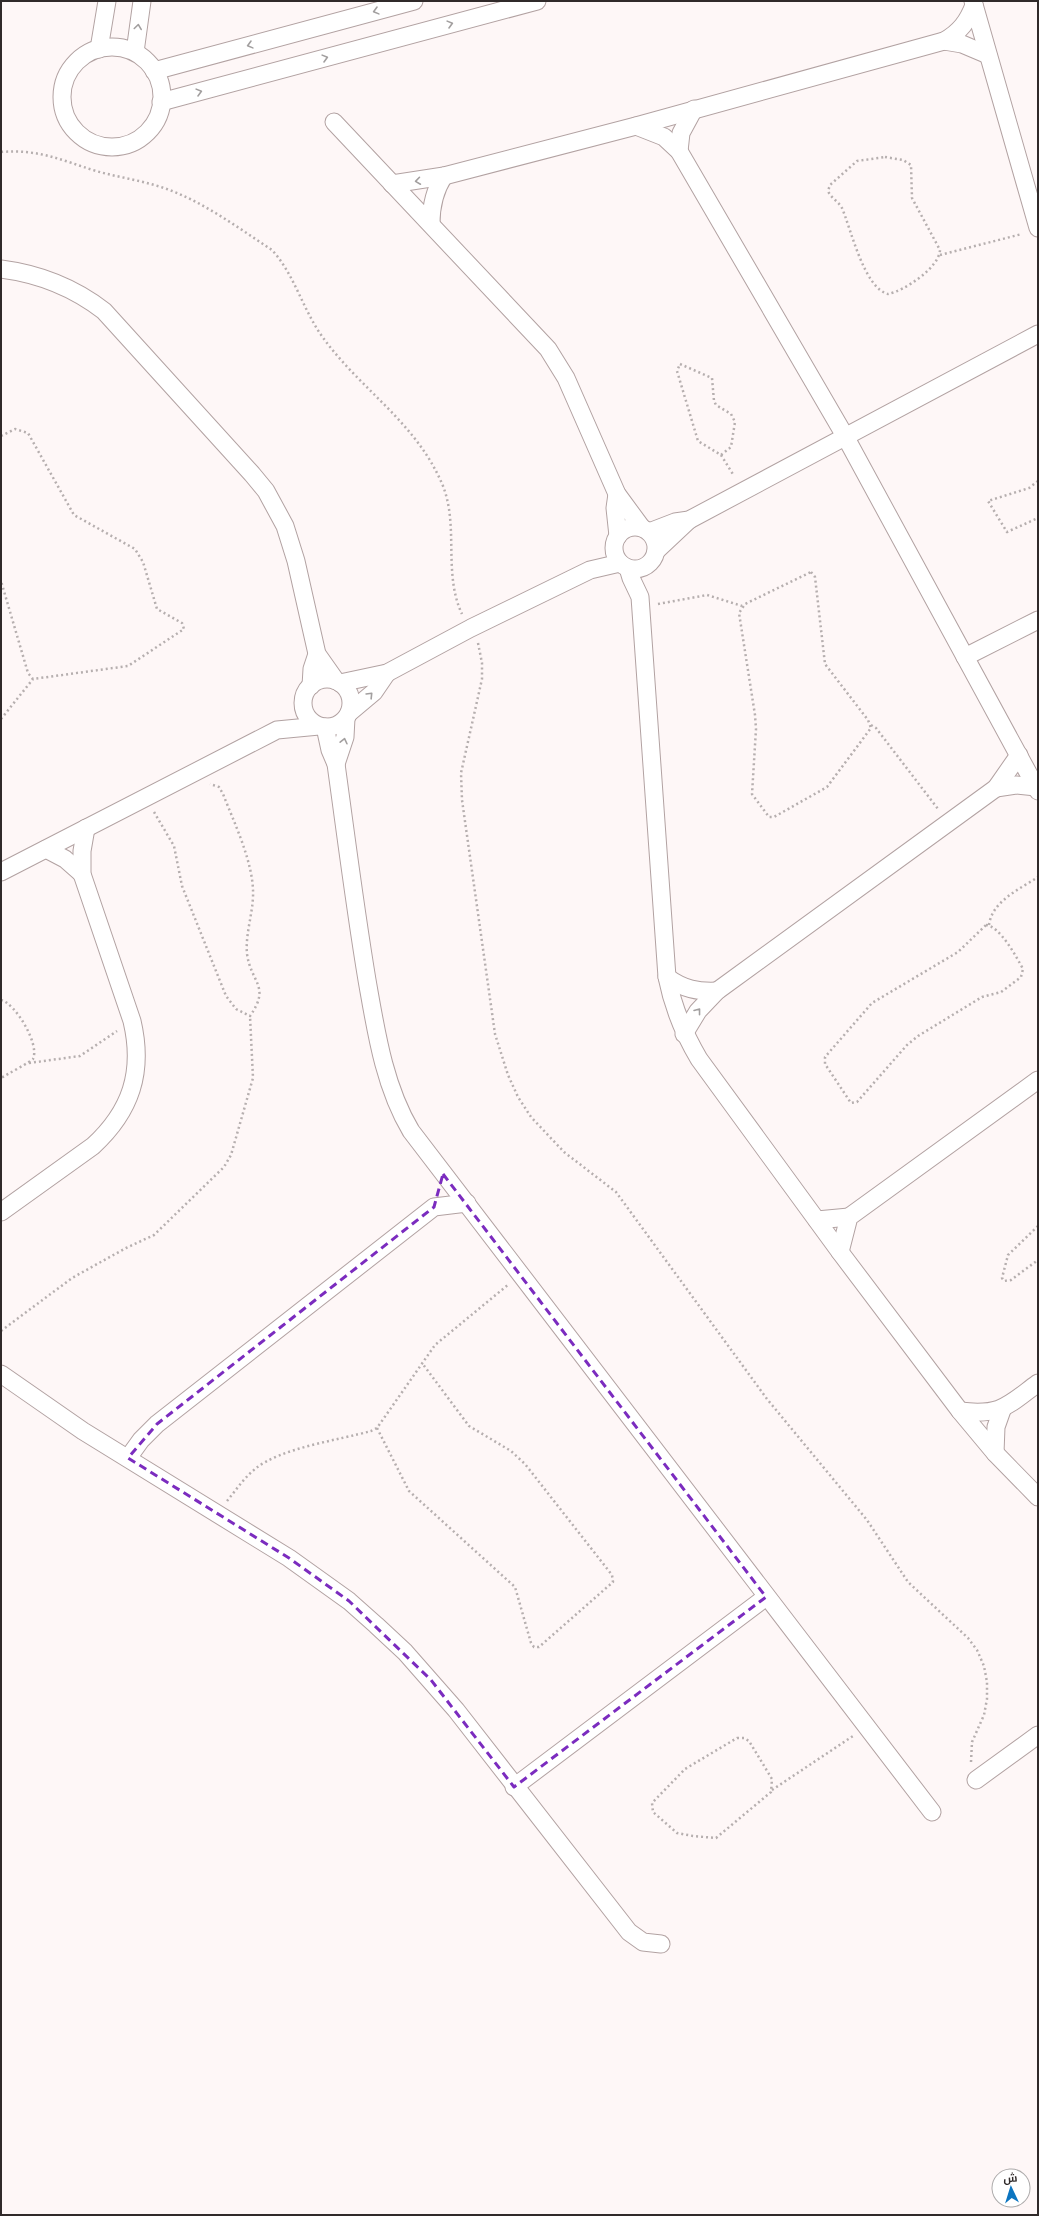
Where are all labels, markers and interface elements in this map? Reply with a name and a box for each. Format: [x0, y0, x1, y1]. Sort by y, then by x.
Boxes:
one-way arrow [373, 6, 380, 15]
one-way arrow [446, 20, 453, 29]
one-way arrow [133, 24, 142, 30]
one-way arrow [247, 40, 254, 49]
one-way arrow [321, 54, 328, 63]
one-way arrow [195, 88, 202, 97]
one-way arrow [415, 176, 421, 185]
one-way arrow [365, 693, 372, 700]
one-way arrow [339, 738, 347, 745]
one-way arrow [694, 1008, 701, 1015]
north arrow [991, 2168, 1031, 2208]
text: ش [1003, 2171, 1018, 2185]

